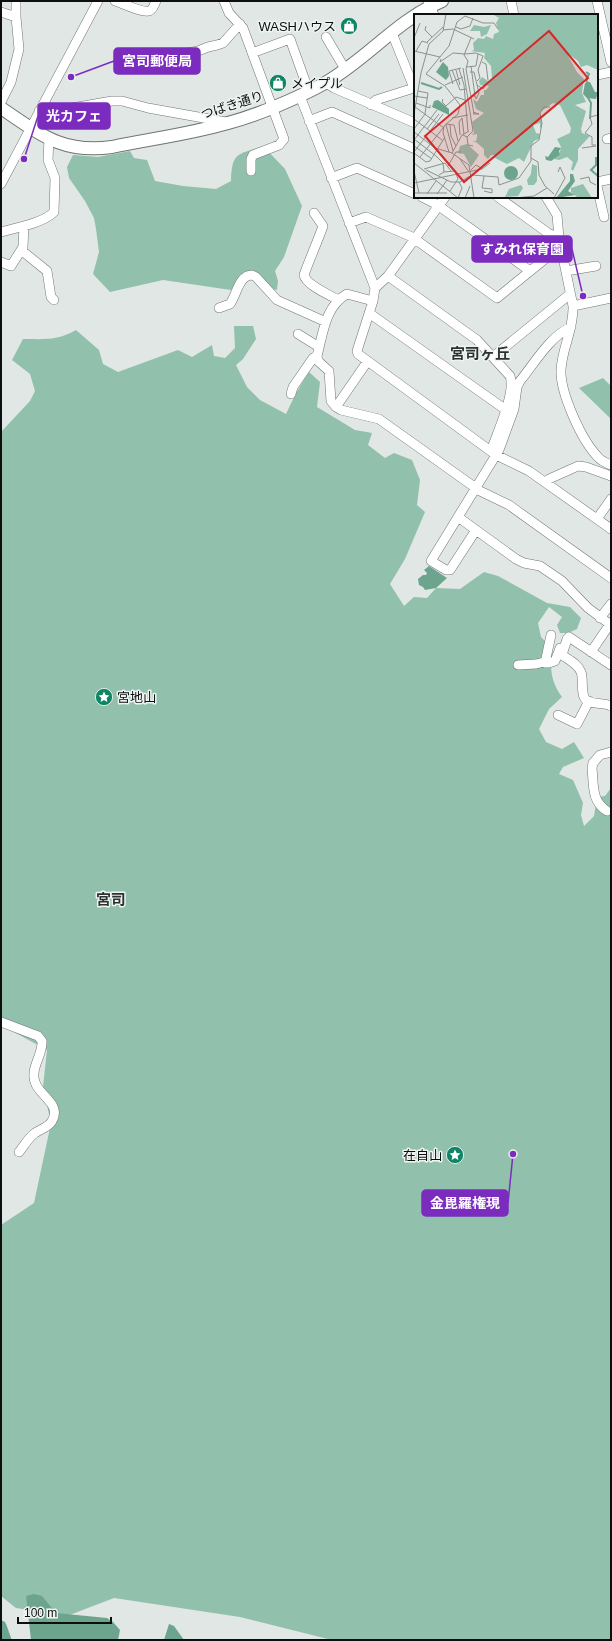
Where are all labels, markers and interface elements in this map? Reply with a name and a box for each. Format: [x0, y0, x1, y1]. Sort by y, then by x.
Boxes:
inset map [414, 14, 598, 198]
shop icon: WASHハウス [339, 16, 359, 36]
place label: WASHハウス [258, 19, 336, 34]
callout: 宮司郵便局 [114, 48, 200, 74]
text: 宮司郵便局 [122, 53, 192, 69]
shop icon: メイプル [268, 73, 288, 93]
place label: メイプル [291, 76, 343, 91]
street label: つばき通り [199, 88, 265, 122]
callout: 光カフェ [38, 103, 110, 129]
text: 光カフェ [46, 108, 102, 124]
callout: すみれ保育園 [472, 236, 572, 262]
text: すみれ保育園 [480, 241, 564, 257]
district label: 宮司ヶ丘 [450, 345, 510, 362]
place icon: 宮地山 [94, 687, 114, 707]
place label: 宮地山 [117, 690, 156, 705]
district label: 宮司 [96, 891, 126, 908]
place icon: 在自山 [445, 1145, 465, 1165]
place label: 在自山 [403, 1148, 442, 1163]
callout: 金毘羅権現 [422, 1190, 508, 1216]
text: 金毘羅権現 [430, 1195, 500, 1211]
scale bar [18, 1599, 111, 1625]
text: 100 m [24, 1606, 57, 1620]

